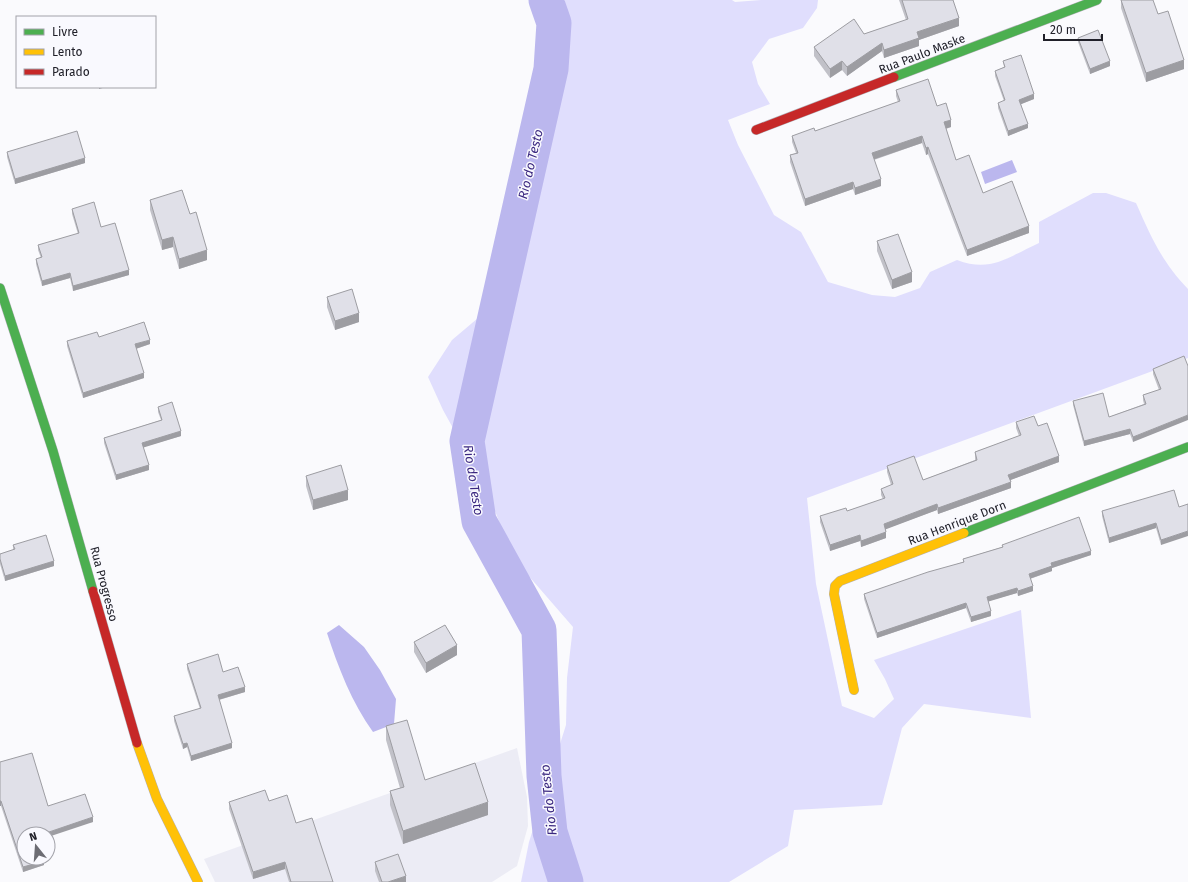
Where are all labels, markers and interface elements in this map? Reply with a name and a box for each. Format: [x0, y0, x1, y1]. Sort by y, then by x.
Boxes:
legend [16, 16, 156, 88]
scale bar [1044, 16, 1102, 42]
text: 20 m [1050, 23, 1076, 37]
text: Livre [52, 25, 78, 39]
street label: Rua Paulo Maske [877, 31, 967, 77]
text: Lento [52, 45, 82, 59]
text: Parado [52, 65, 90, 79]
water label: Rio do Testo [515, 128, 546, 201]
water label: Rio do Testo [461, 444, 486, 516]
street label: Rua Henrique Dorn [906, 498, 1008, 548]
street label: Rua Progresso [87, 545, 121, 623]
water label: Rio do Testo [537, 764, 560, 836]
north arrow [16, 826, 56, 866]
text: N [28, 830, 39, 844]

